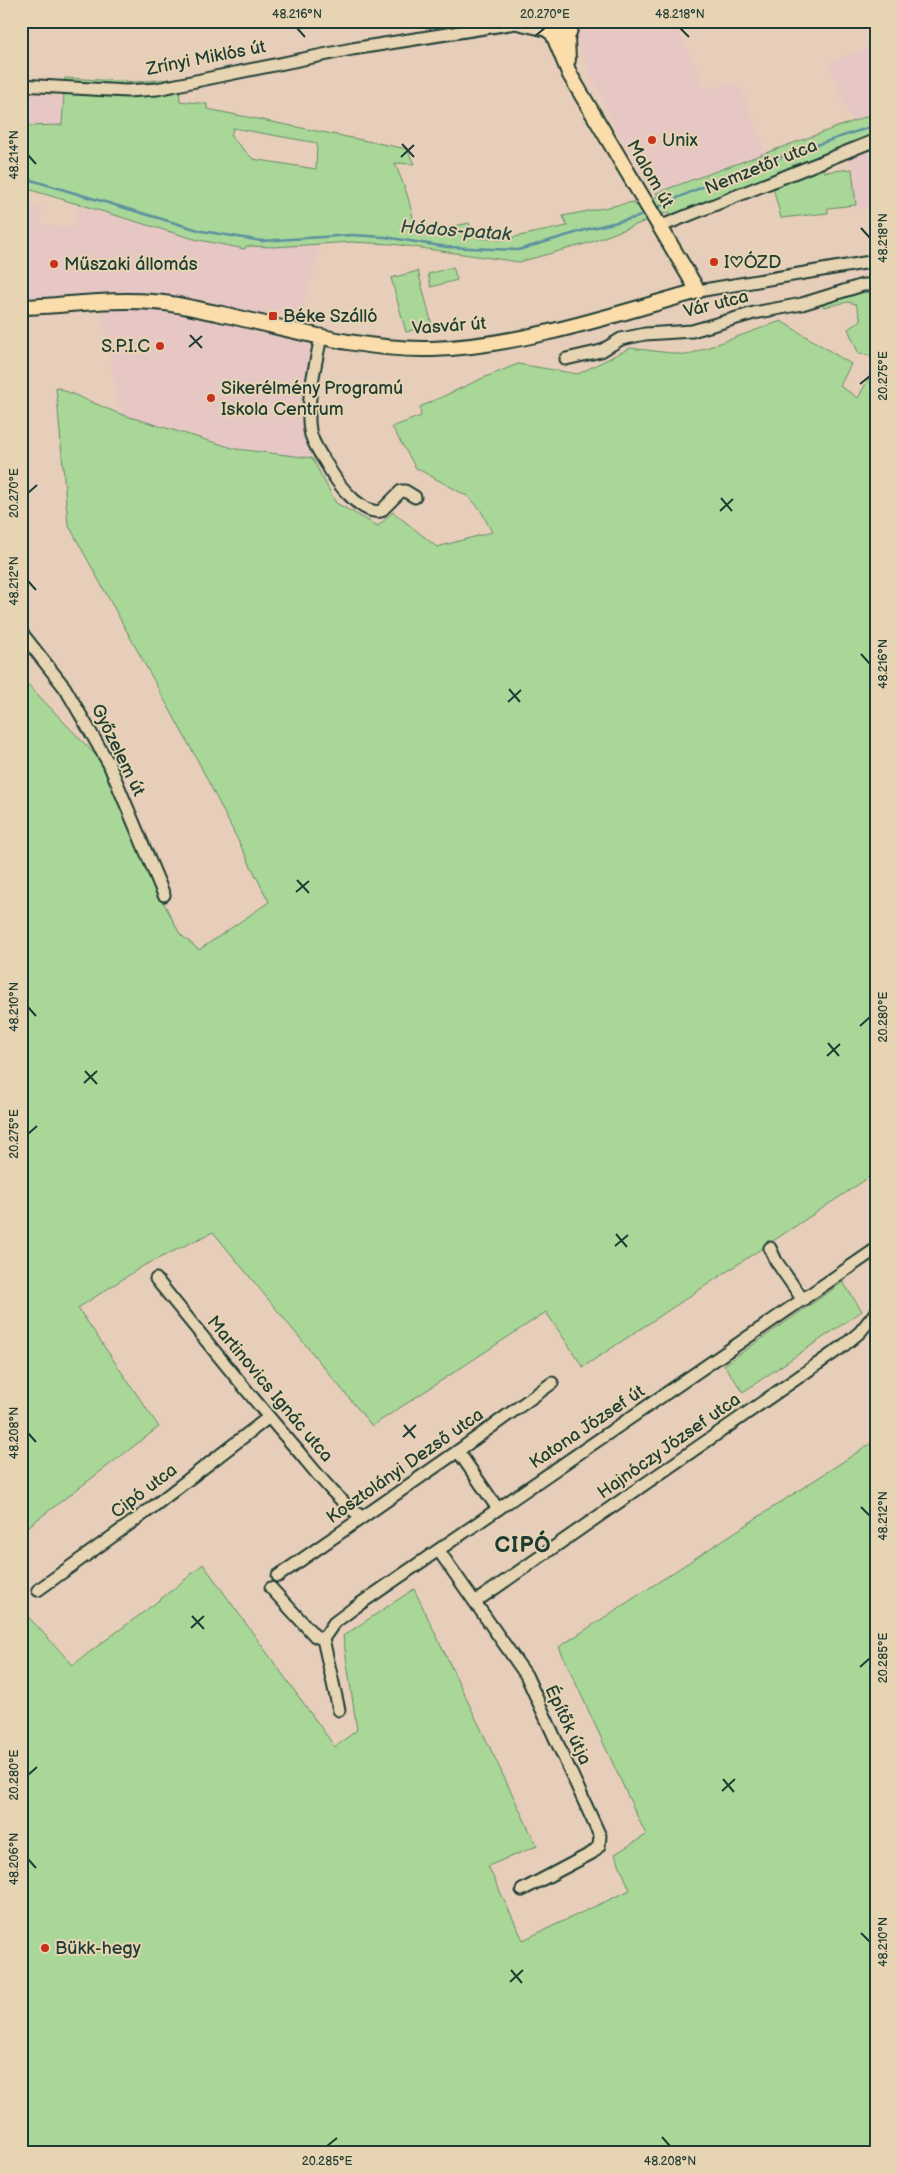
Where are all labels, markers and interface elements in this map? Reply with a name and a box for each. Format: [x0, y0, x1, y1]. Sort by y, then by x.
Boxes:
text: 48.216°N [272, 7, 322, 22]
text: 20.270°E [520, 7, 570, 22]
text: 48.218°N [655, 7, 705, 22]
street label: Zrínyi Miklós út [144, 36, 268, 80]
text: 48.214°N [7, 130, 22, 180]
place label: Unix [662, 130, 699, 151]
marker: Unix [646, 134, 658, 146]
street label: Nemzetőr utca [702, 135, 820, 199]
street label: Malom út [622, 136, 678, 212]
text: 48.218°N [876, 213, 891, 263]
water label: Hódos-patak [400, 216, 513, 246]
place label: I♥ÓZD [724, 250, 781, 273]
place label: Műszaki állomás [64, 254, 198, 275]
marker: I♥ÓZD [708, 256, 720, 268]
marker: Műszaki állomás [48, 258, 60, 270]
street label: Vár utca [681, 286, 751, 322]
place label: Béke Szálló [283, 306, 377, 327]
marker: Béke Szálló [267, 310, 279, 322]
street label: Vasvár út [411, 313, 487, 339]
place label: S.P.I.C [101, 336, 150, 357]
marker: S.P.I.C [154, 340, 166, 352]
text: 20.275°E [876, 351, 891, 401]
place label: Sikerélmény Programú Iskola Centrum [221, 378, 403, 420]
marker: Sikerélmény Programú Iskola Centrum [205, 392, 217, 404]
text: 20.270°E [7, 468, 22, 518]
text: 48.212°N [7, 556, 22, 606]
text: 48.216°N [876, 639, 891, 689]
street label: Győzelem út [87, 701, 149, 800]
text: 48.210°N [7, 982, 22, 1032]
text: 20.280°E [876, 991, 891, 1043]
text: 20.275°E [7, 1109, 22, 1159]
street label: Martinovics Ignác utca [203, 1312, 337, 1466]
street label: Katona József út [525, 1381, 649, 1473]
street label: Hajnóczy József utca [593, 1389, 745, 1503]
street label: Kosztolányi Dezső utca [323, 1404, 487, 1528]
text: 48.208°N [7, 1407, 22, 1459]
street label: Cipó utca [107, 1459, 181, 1523]
text: 48.212°N [876, 1491, 891, 1541]
district label: CIPÓ [494, 1530, 552, 1559]
text: 20.285°E [876, 1633, 891, 1683]
street label: Építők útja [540, 1681, 597, 1768]
text: 20.280°E [7, 1749, 22, 1801]
text: 48.206°N [7, 1833, 22, 1885]
text: 48.210°N [876, 1917, 891, 1967]
place label: Bükk-hegy [55, 1938, 142, 1959]
marker: Bükk-hegy [39, 1942, 51, 1954]
text: 20.285°E [302, 2154, 352, 2169]
text: 48.208°N [644, 2154, 696, 2169]

